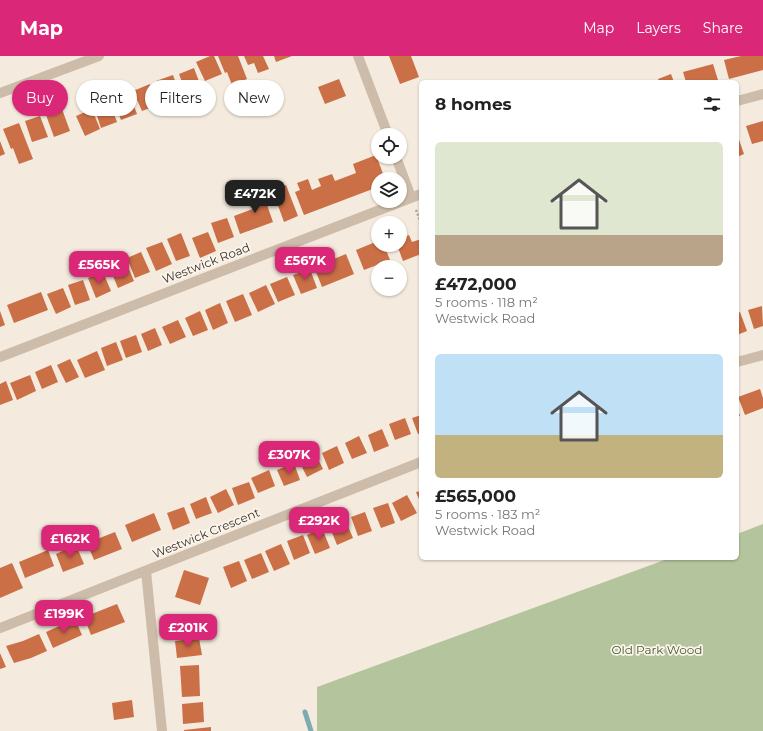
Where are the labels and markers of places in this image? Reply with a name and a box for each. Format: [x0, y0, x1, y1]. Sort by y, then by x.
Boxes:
pin: £472K [227, 180, 283, 214]
pin: £567K [277, 247, 333, 281]
pin: £565K [71, 251, 127, 285]
pin: £307K [261, 441, 317, 475]
pin: £292K [291, 507, 347, 541]
pin: £162K [42, 525, 98, 559]
pin: £199K [36, 600, 92, 634]
pin: £201K [160, 614, 216, 648]

